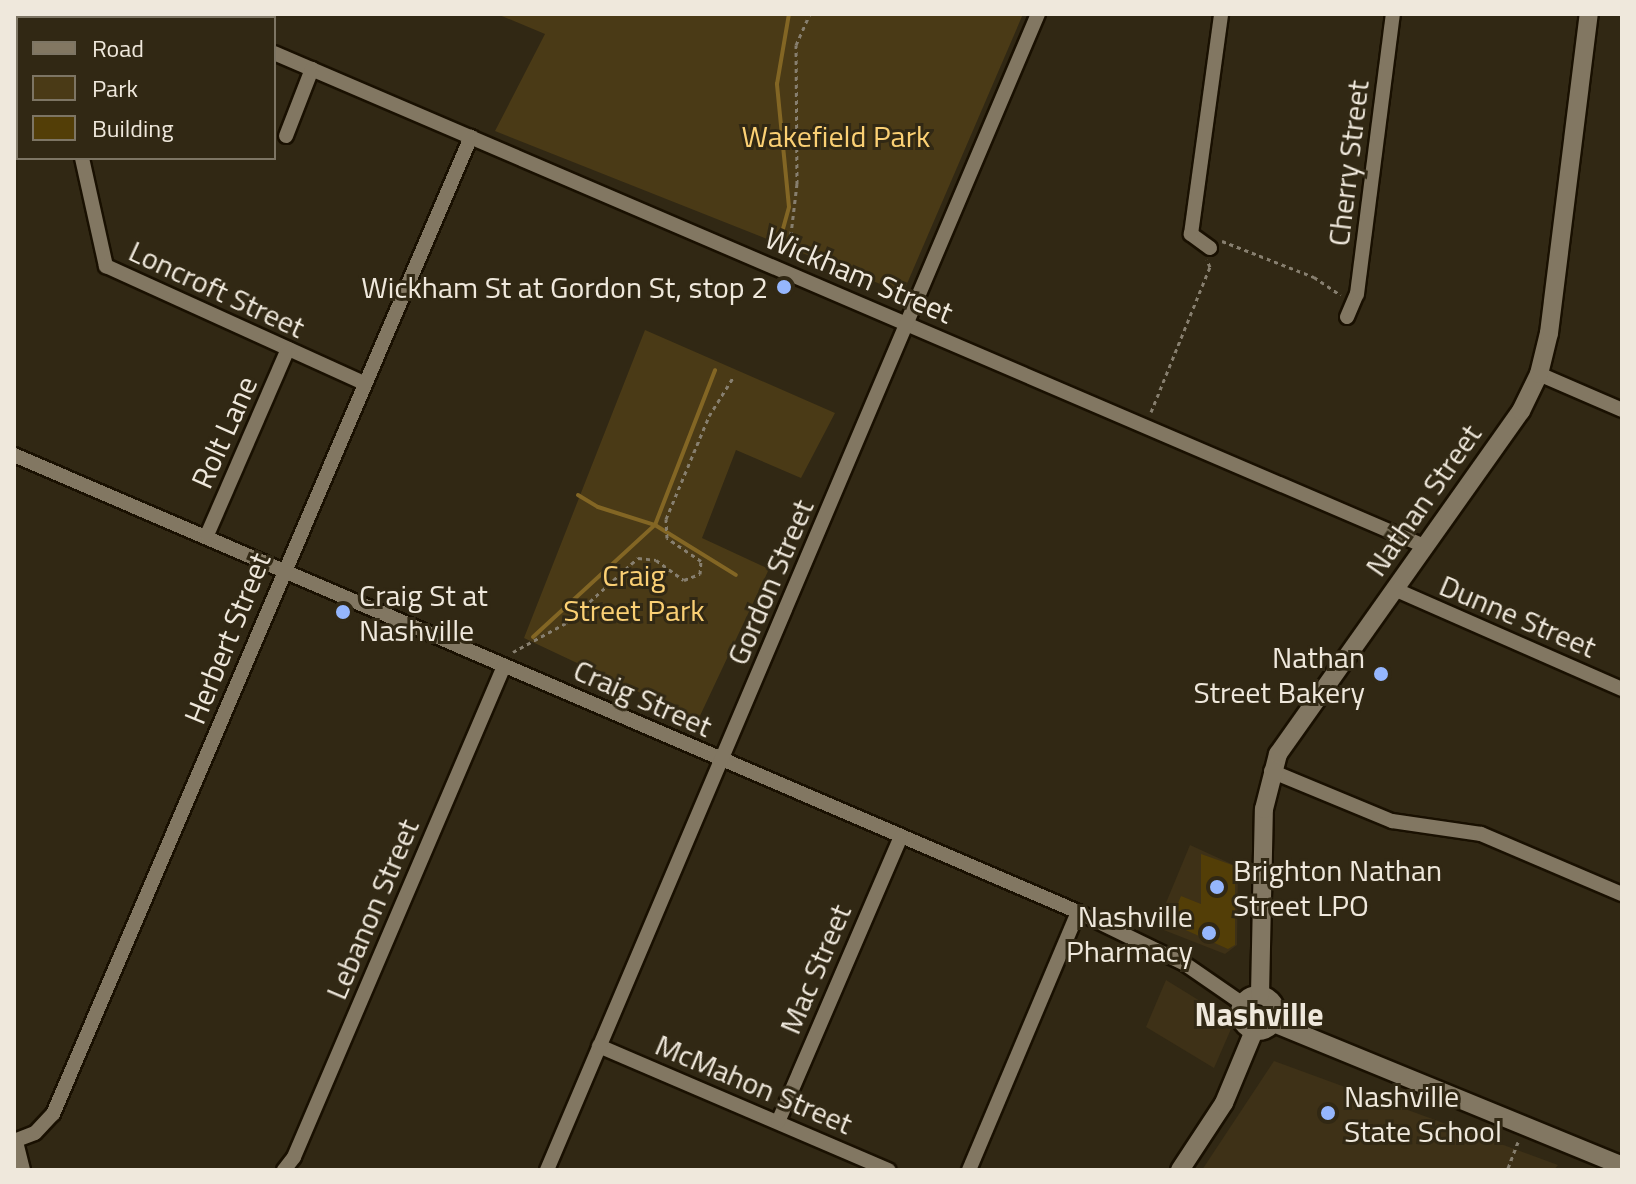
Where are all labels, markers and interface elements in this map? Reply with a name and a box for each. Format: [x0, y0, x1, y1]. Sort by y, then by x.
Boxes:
legend [16, 16, 276, 160]
text: Road [92, 30, 144, 66]
text: Park [92, 70, 138, 106]
street label: Cherry Street [1320, 78, 1376, 248]
text: Building [92, 110, 174, 146]
park label: Wakefield Park [742, 118, 930, 154]
street label: Wickham Street [760, 219, 958, 331]
street label: Loncroft Street [123, 233, 311, 345]
place label: Wickham St at Gordon St, stop 2 [361, 269, 768, 305]
marker: Wickham St at Gordon St, stop 2 [775, 278, 793, 296]
street label: Rolt Lane [183, 370, 265, 494]
street label: Nathan Street [1357, 417, 1489, 583]
street label: Gordon Street [719, 494, 821, 670]
street label: Herbert Street [176, 547, 278, 729]
park label: Craig Street Park [563, 557, 705, 628]
street label: Dunne Street [1434, 567, 1602, 665]
place label: Craig St at Nashville [359, 577, 488, 648]
marker: Craig St at Nashville [334, 603, 352, 621]
place label: Nathan Street Bakery [1194, 639, 1365, 710]
street label: Craig Street [568, 652, 718, 744]
marker: Nathan Street Bakery [1372, 665, 1390, 683]
street label: Lebanon Street [318, 814, 426, 1004]
place label: Brighton Nathan Street LPO [1233, 852, 1442, 922]
marker: Brighton Nathan Street LPO [1208, 878, 1226, 896]
place label: Nashville Pharmacy [1066, 898, 1193, 968]
street label: Mac Street [772, 899, 858, 1039]
marker: Nashville Pharmacy [1200, 924, 1218, 942]
district label: Nashville [1195, 995, 1323, 1033]
street label: McMahon Street [650, 1026, 858, 1142]
place label: Nashville State School [1344, 1078, 1502, 1148]
marker: Nashville State School [1319, 1104, 1337, 1122]

